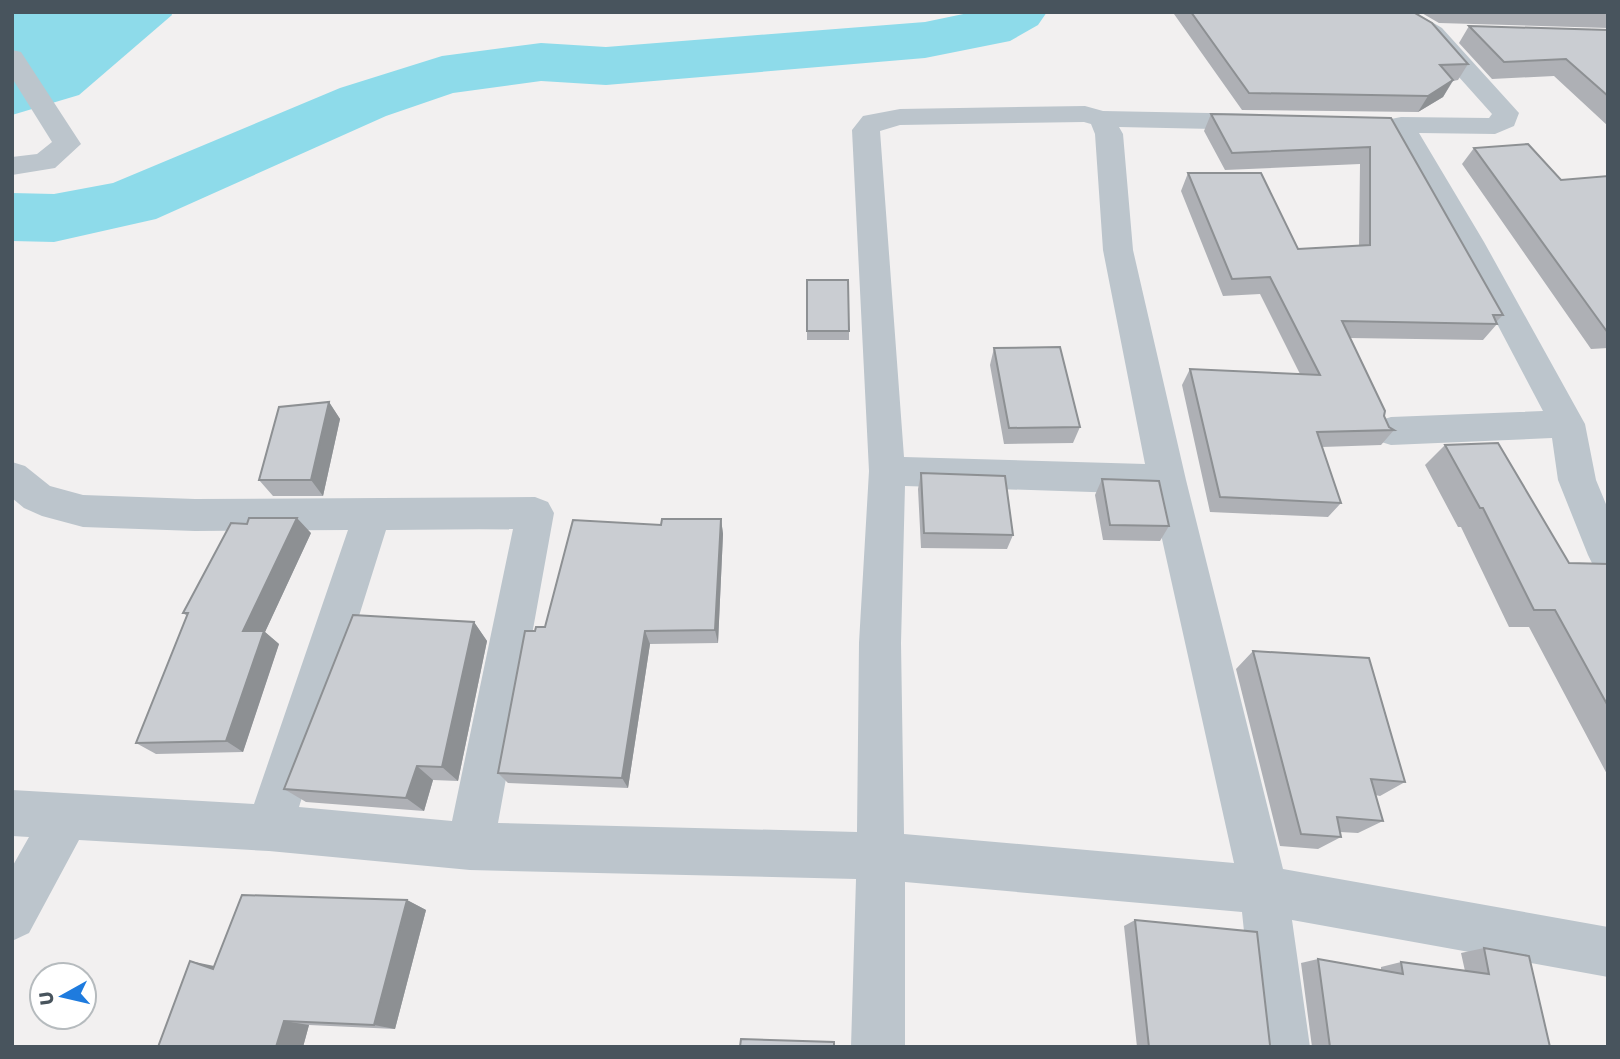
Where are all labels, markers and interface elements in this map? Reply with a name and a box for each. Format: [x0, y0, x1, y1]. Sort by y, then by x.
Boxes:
north arrow [28, 961, 98, 1031]
text: U [32, 990, 61, 1007]

